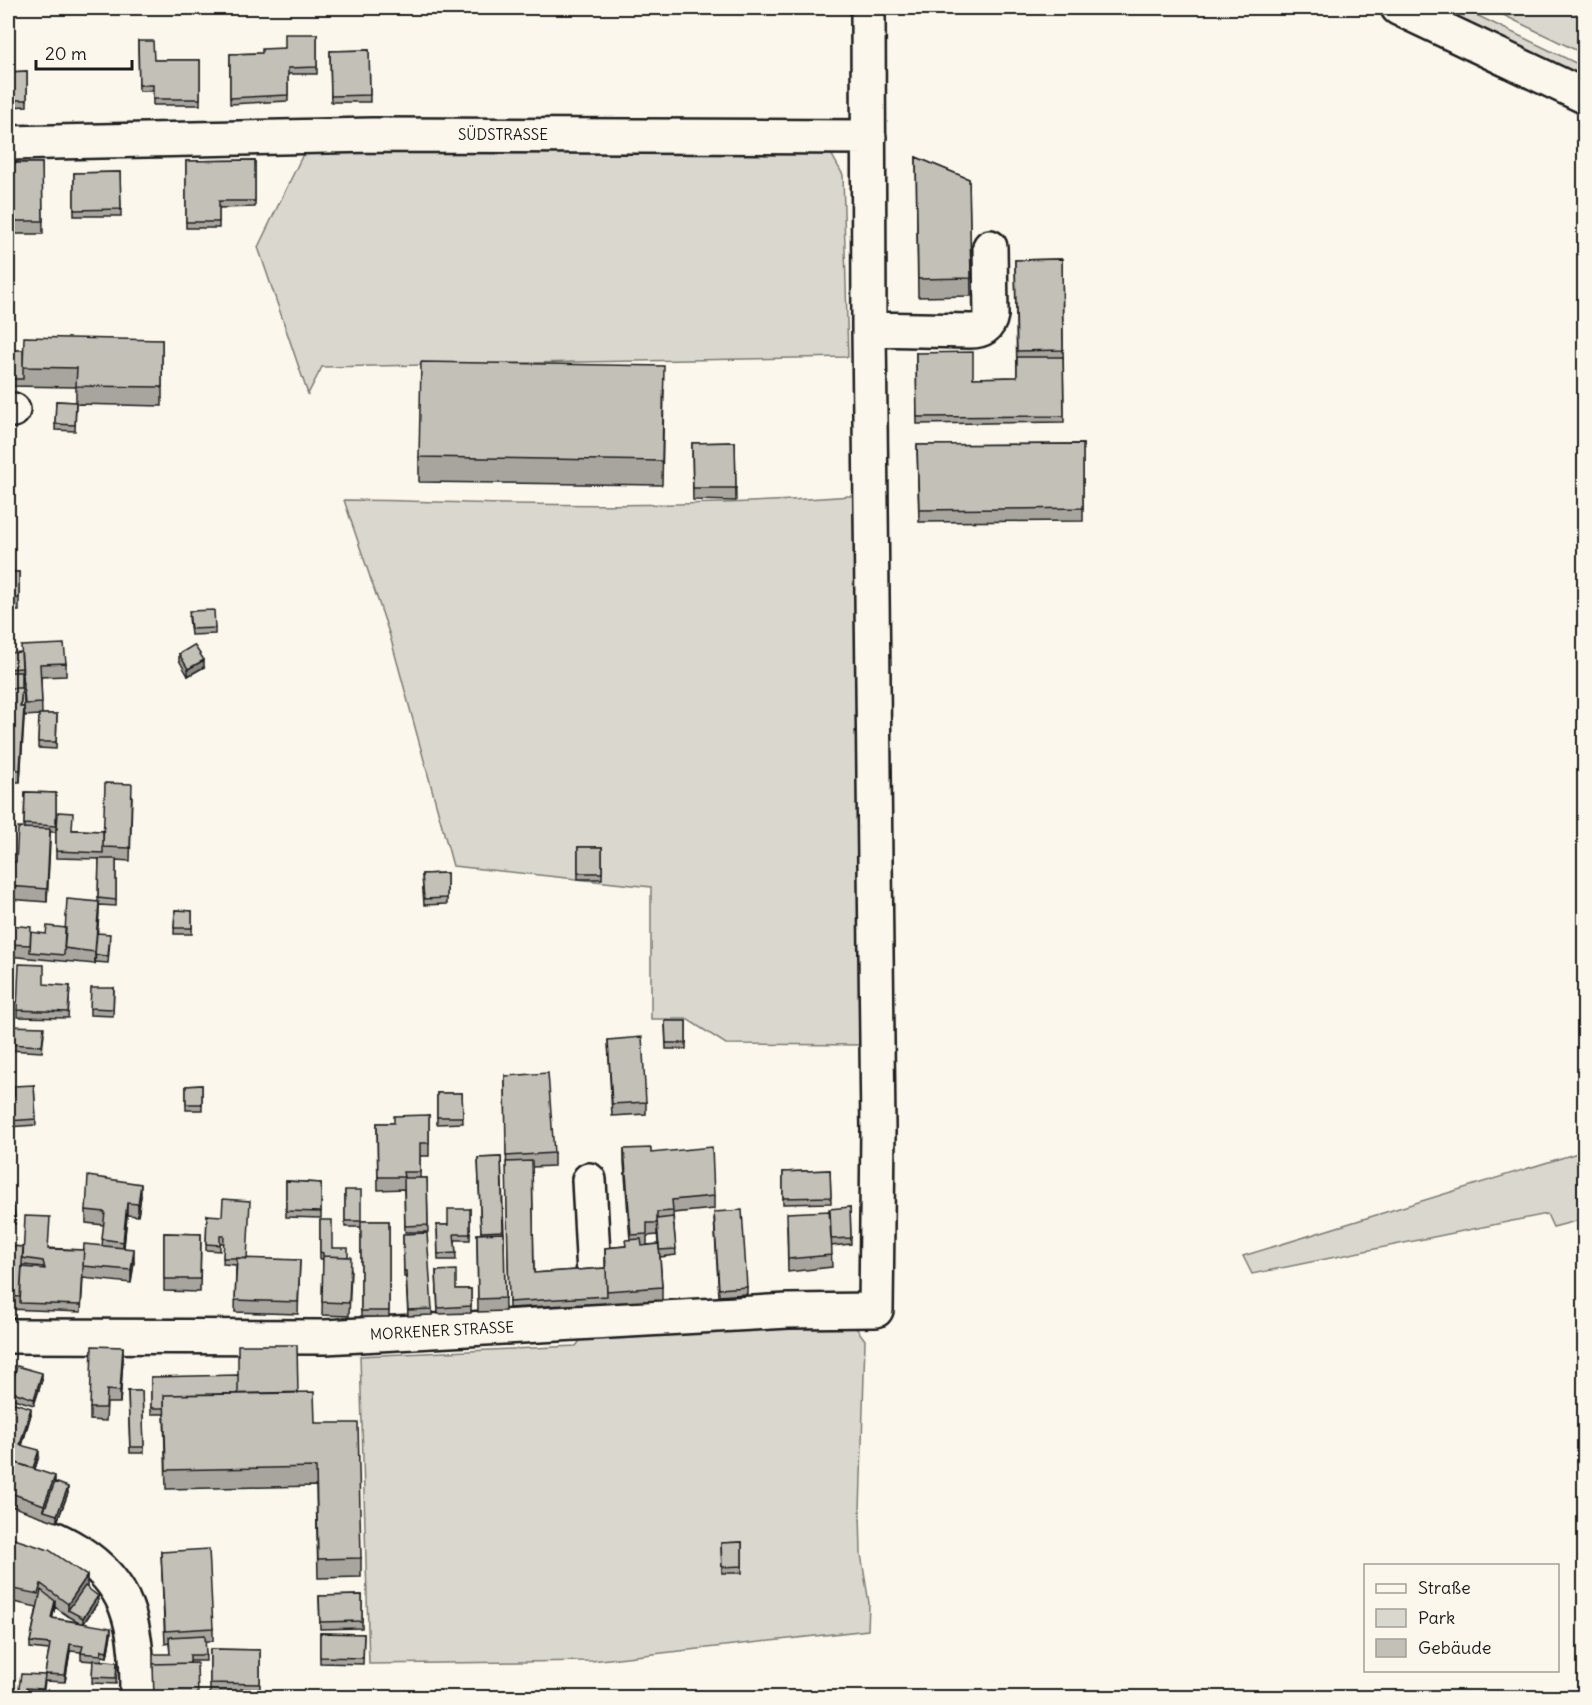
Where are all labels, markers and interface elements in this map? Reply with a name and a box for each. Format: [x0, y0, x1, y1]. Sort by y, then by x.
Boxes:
scale bar [36, 33, 132, 71]
text: 20 m [45, 42, 87, 65]
street label: SÜDSTRASSE [458, 125, 548, 144]
street label: MORKENER STRASSE [369, 1317, 515, 1344]
legend [1364, 1564, 1559, 1672]
text: Straße [1418, 1576, 1471, 1599]
text: Park [1418, 1606, 1455, 1629]
text: Gebäude [1418, 1636, 1491, 1659]

